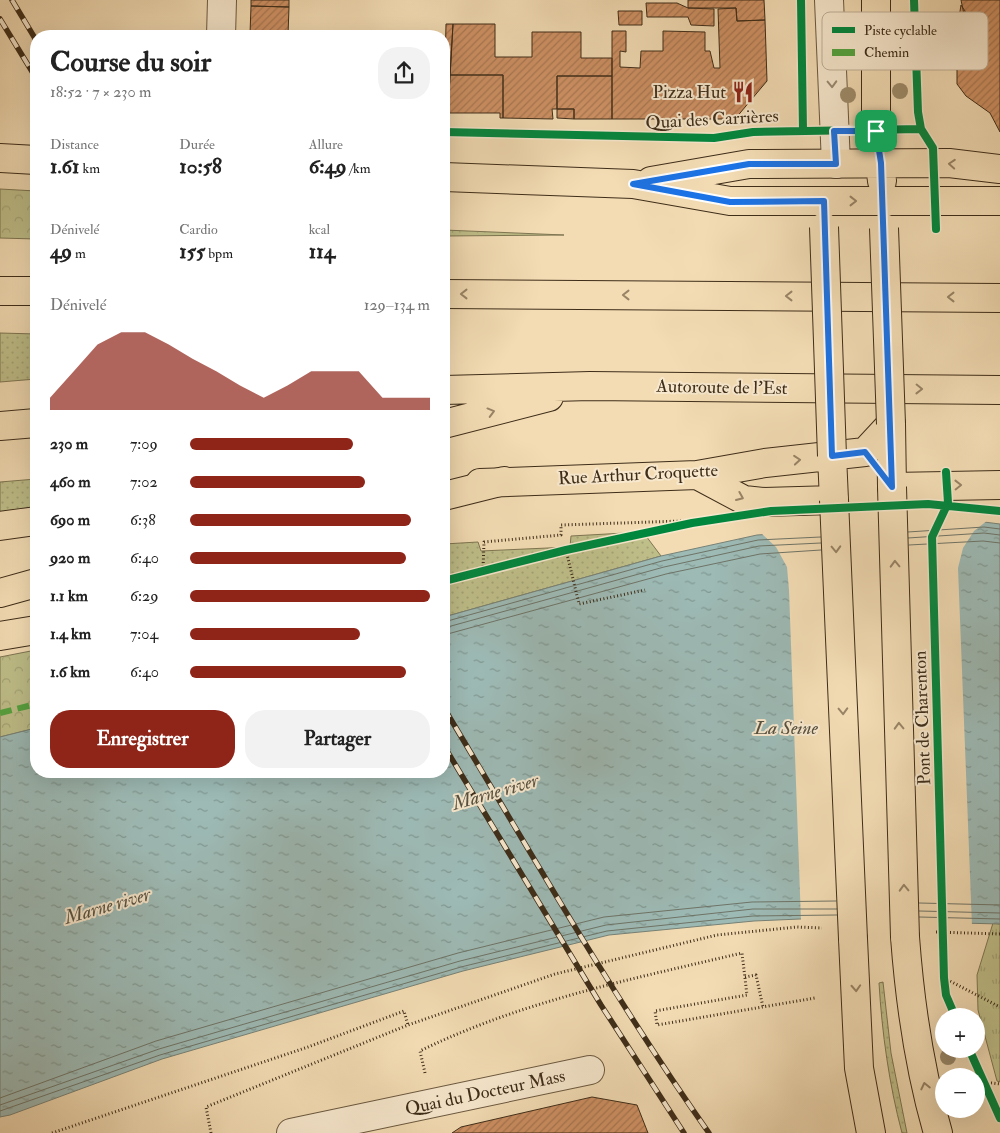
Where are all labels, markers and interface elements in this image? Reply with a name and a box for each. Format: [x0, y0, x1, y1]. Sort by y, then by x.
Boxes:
legend [822, 12, 988, 70]
text: Piste cyclable [864, 22, 937, 40]
text: Chemin [864, 44, 909, 61]
text: Course du soir [50, 45, 211, 80]
button: share [378, 47, 430, 99]
restaurant icon: Pizza Hut [730, 79, 756, 105]
one-way arrow [827, 80, 837, 88]
place label: Pizza Hut [652, 81, 726, 104]
text: 18:52 · 7 × 230 m [50, 82, 152, 102]
street label: Quai des Carrières [645, 105, 779, 134]
pin [855, 110, 897, 152]
icon: arrive [862, 117, 890, 145]
text: Distance [50, 136, 99, 153]
text: Durée [179, 136, 215, 153]
text: Allure [309, 136, 343, 153]
text: 1.61 [50, 153, 80, 180]
text: 10:58 [179, 153, 222, 180]
text: 6:49 [309, 153, 347, 180]
one-way arrow [947, 159, 955, 170]
text: km [80, 160, 100, 177]
text: /km [347, 160, 371, 177]
one-way arrow [850, 196, 857, 206]
text: Dénivelé [50, 221, 99, 238]
text: Cardio [179, 221, 218, 238]
text: kcal [309, 221, 330, 238]
text: 49 [50, 238, 72, 265]
text: 155 [179, 238, 205, 265]
text: 114 [309, 238, 335, 265]
text: m [72, 245, 86, 262]
text: bpm [205, 245, 233, 262]
one-way arrow [460, 289, 468, 299]
one-way arrow [622, 290, 630, 300]
one-way arrow [785, 291, 792, 301]
one-way arrow [947, 292, 955, 303]
text: Dénivelé [50, 295, 106, 315]
text: 129–134 m [364, 295, 430, 315]
street label: Autoroute de l’Est [655, 375, 788, 400]
one-way arrow [916, 384, 923, 394]
one-way arrow [486, 407, 495, 418]
text: 230 m [50, 434, 88, 454]
text: 7:09 [130, 434, 158, 454]
one-way arrow [793, 454, 801, 465]
street label: Rue Arthur Croquette [557, 459, 719, 490]
text: 460 m [50, 472, 91, 492]
text: 7:02 [130, 472, 158, 492]
one-way arrow [955, 480, 963, 490]
one-way arrow [735, 491, 744, 501]
text: 690 m [50, 510, 90, 530]
text: 6:38 [130, 510, 156, 530]
one-way arrow [831, 545, 842, 553]
text: 920 m [50, 548, 90, 568]
text: 6:40 [130, 548, 159, 568]
one-way arrow [890, 559, 900, 567]
text: 1.1 km [50, 586, 88, 606]
text: 6:29 [130, 586, 158, 606]
text: 1.4 km [50, 624, 91, 644]
text: 7:04 [130, 624, 158, 644]
street label: Pont de Charenton [909, 650, 936, 786]
text: 1.6 km [50, 662, 90, 682]
text: 6:40 [130, 662, 159, 682]
one-way arrow [838, 708, 849, 716]
button: Enregistrer [50, 710, 235, 768]
button: Partager [245, 710, 430, 768]
water label: La Seine [753, 716, 819, 740]
one-way arrow [894, 722, 905, 730]
water label: Marne river [448, 768, 542, 816]
water label: Marne river [60, 882, 154, 930]
one-way arrow [898, 884, 909, 892]
one-way arrow [850, 984, 861, 992]
map controls [935, 1008, 985, 1118]
button: + [935, 1008, 985, 1058]
street label: Quai du Docteur Mass [403, 1064, 567, 1121]
button: − [935, 1068, 985, 1118]
one-way arrow [920, 1082, 931, 1091]

